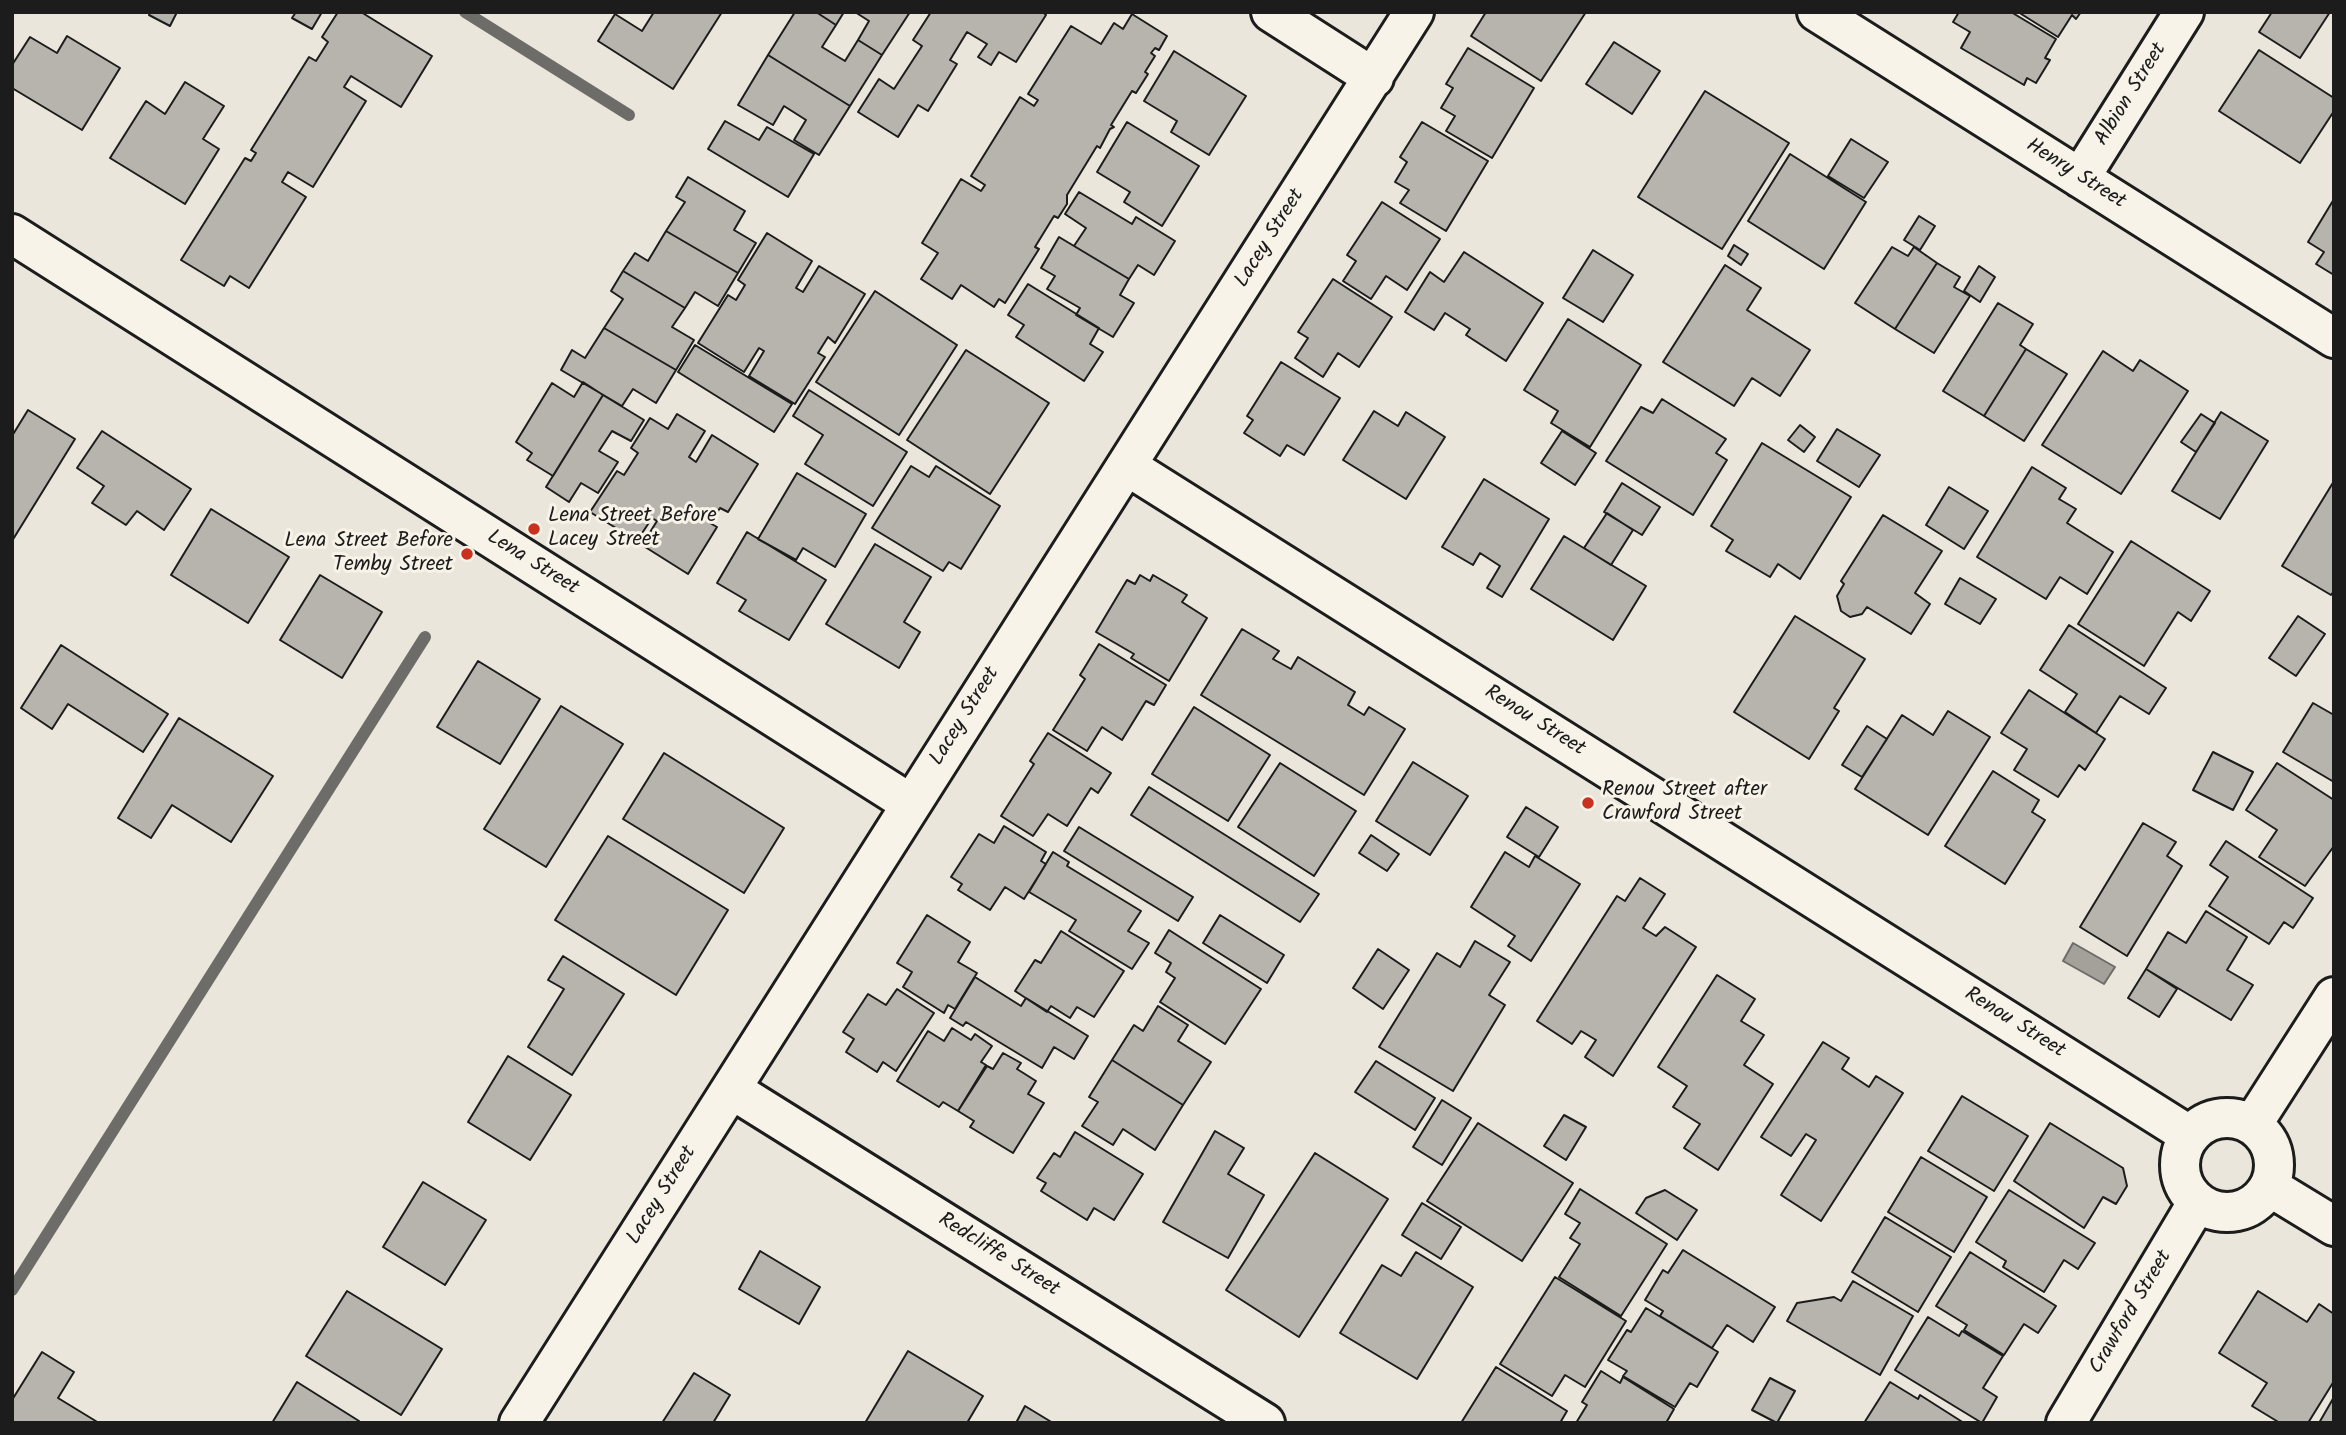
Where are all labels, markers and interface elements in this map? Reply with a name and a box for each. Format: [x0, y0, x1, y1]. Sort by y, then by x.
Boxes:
street label: Albion Street [2090, 39, 2174, 151]
street label: Henry Street [2020, 134, 2130, 216]
street label: Lacey Street [1231, 185, 1311, 293]
place label: Lena Street Before Lacey Street [548, 504, 717, 554]
marker: Lena Street Before Lacey Street [526, 521, 542, 537]
street label: Lena Street [481, 526, 583, 602]
place label: Lena Street Before Temby Street [284, 529, 453, 579]
marker: Lena Street Before Temby Street [459, 546, 475, 562]
street label: Lacey Street [926, 663, 1006, 771]
street label: Renou Street [1479, 681, 1589, 763]
place label: Renou Street after Crawford Street [1602, 778, 1767, 828]
marker: Renou Street after Crawford Street [1580, 795, 1596, 811]
street label: Renou Street [1959, 983, 2069, 1065]
street label: Lacey Street [623, 1142, 703, 1250]
street label: Redcliffe Street [933, 1209, 1063, 1303]
street label: Crawford Street [2085, 1246, 2179, 1380]

